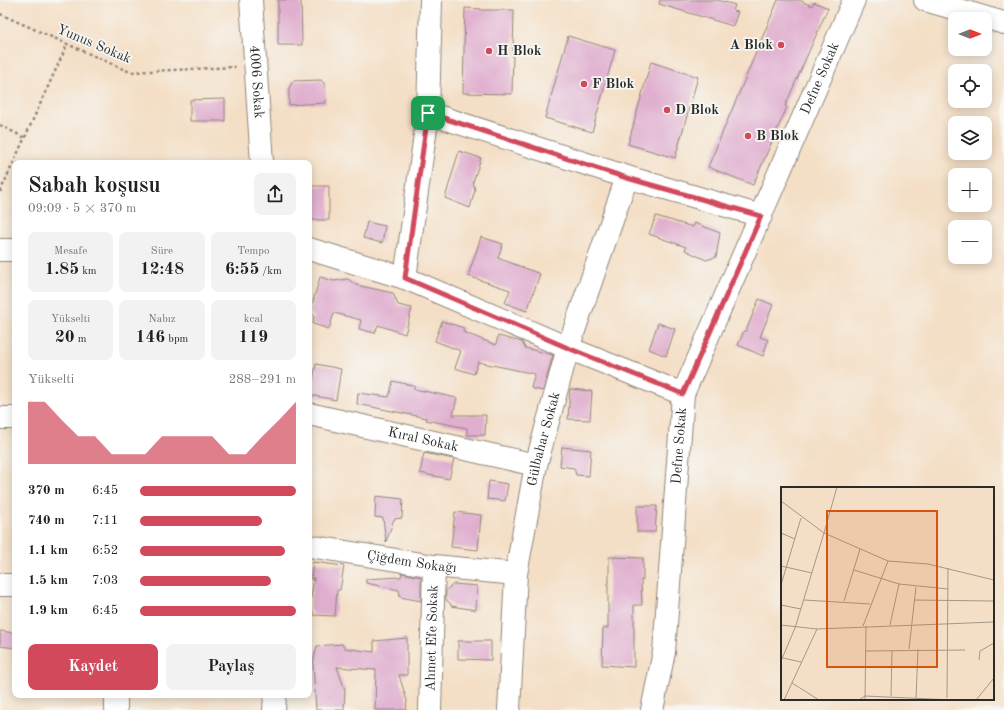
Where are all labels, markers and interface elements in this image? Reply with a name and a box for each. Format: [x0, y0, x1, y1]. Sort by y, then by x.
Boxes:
north arrow [948, 12, 992, 56]
map controls [948, 12, 992, 264]
street label: Yunus Sokak [55, 22, 133, 66]
place label: A Blok [729, 38, 773, 52]
marker: A Blok [776, 40, 786, 50]
street label: Defne Sokak [798, 40, 842, 117]
place label: H Blok [497, 44, 542, 58]
street label: 4006 Sokak [247, 45, 266, 119]
marker: H Blok [484, 46, 494, 56]
button: locate [948, 64, 992, 108]
place label: F Blok [592, 77, 635, 91]
marker: F Blok [579, 79, 589, 89]
pin [411, 96, 445, 130]
icon: arrive [417, 102, 439, 124]
place label: D Blok [675, 103, 719, 117]
marker: D Blok [662, 105, 672, 115]
button: layers [948, 116, 992, 160]
place label: B Blok [756, 129, 799, 143]
marker: B Blok [743, 131, 753, 141]
button: + [948, 168, 992, 212]
button: share [254, 173, 296, 215]
text: Sabah koşusu [28, 175, 161, 197]
text: 09:09 · 5 × 370 m [28, 202, 136, 215]
button: − [948, 220, 992, 264]
text: Mesafe [54, 246, 87, 257]
text: Süre [151, 246, 173, 257]
text: Tempo [237, 246, 269, 257]
text: 1.85 [45, 261, 79, 278]
text: 12:48 [140, 261, 184, 278]
text: 6:55 [225, 261, 259, 278]
text: km [79, 266, 97, 277]
text: /km [259, 266, 282, 277]
text: Yükselti [51, 314, 90, 325]
text: Nabız [148, 314, 176, 325]
text: kcal [244, 314, 263, 325]
text: 20 [55, 329, 75, 346]
text: 146 [136, 329, 165, 346]
text: 119 [239, 329, 268, 346]
text: m [75, 334, 86, 345]
text: bpm [165, 334, 188, 345]
text: Yükselti [28, 373, 74, 386]
text: 288–291 m [229, 373, 296, 386]
street label: Gülbahar Sokak [525, 390, 563, 487]
street label: Defne Sokak [669, 407, 689, 485]
street label: Kıral Sokak [387, 425, 460, 454]
text: 370 m [28, 484, 65, 497]
text: 6:45 [92, 484, 118, 497]
inset map [781, 487, 994, 700]
text: 740 m [28, 514, 65, 527]
text: 7:11 [92, 514, 118, 527]
text: 1.1 km [28, 544, 68, 557]
text: 6:52 [92, 544, 118, 557]
street label: Çiğdem Sokağı [366, 548, 458, 575]
text: 1.5 km [28, 574, 68, 587]
text: 7:03 [92, 574, 118, 587]
street label: Ahmet Efe Sokak [424, 585, 440, 691]
text: 1.9 km [28, 604, 68, 617]
text: 6:45 [92, 604, 118, 617]
button: Kaydet [28, 644, 158, 690]
button: Paylaş [166, 644, 296, 690]

